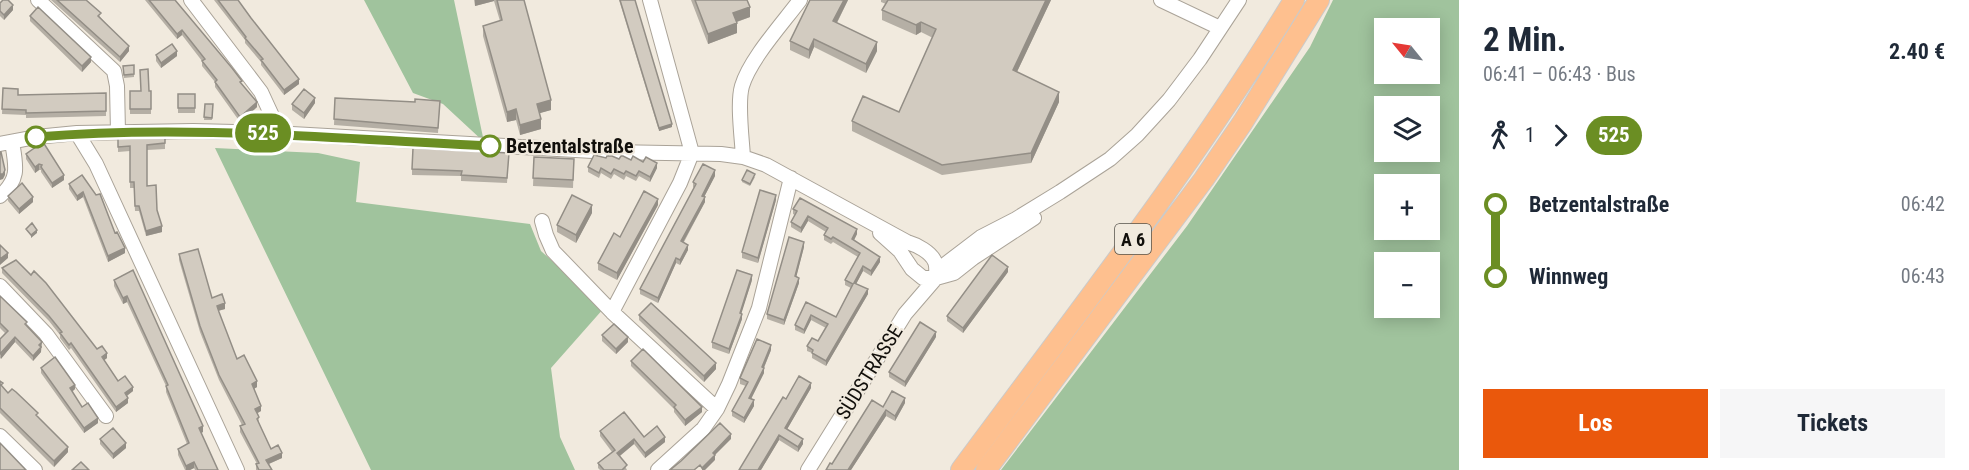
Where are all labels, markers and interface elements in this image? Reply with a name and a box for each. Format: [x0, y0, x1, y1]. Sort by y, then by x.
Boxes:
north arrow [1374, 18, 1440, 84]
map controls [1374, 18, 1440, 318]
text: 2 Min. [1483, 20, 1566, 59]
text: 2.40 € [1889, 39, 1945, 64]
text: 06:41 – 06:43 · Bus [1483, 62, 1636, 86]
button: layers [1374, 96, 1440, 162]
line badge: 525 [228, 114, 298, 152]
icon: walk [1483, 119, 1516, 152]
icon: forward [1544, 119, 1577, 152]
text: 525 [247, 121, 279, 145]
text: 1 [1525, 123, 1535, 147]
text: 525 [1598, 123, 1630, 147]
unlabelled marker [25, 126, 47, 148]
place label: Betzentalstraße [506, 134, 634, 158]
marker: Betzentalstraße [479, 135, 501, 157]
button: + [1374, 174, 1440, 240]
text: Betzentalstraße [1529, 192, 1669, 217]
text: 06:42 [1901, 192, 1945, 216]
road number: A 6 [1115, 224, 1151, 254]
button: − [1374, 252, 1440, 318]
text: Winnweg [1529, 264, 1608, 289]
text: 06:43 [1901, 264, 1945, 288]
street label: SÜDSTRASSE [831, 320, 907, 424]
button: Los [1483, 389, 1708, 458]
button: Tickets [1720, 389, 1945, 458]

